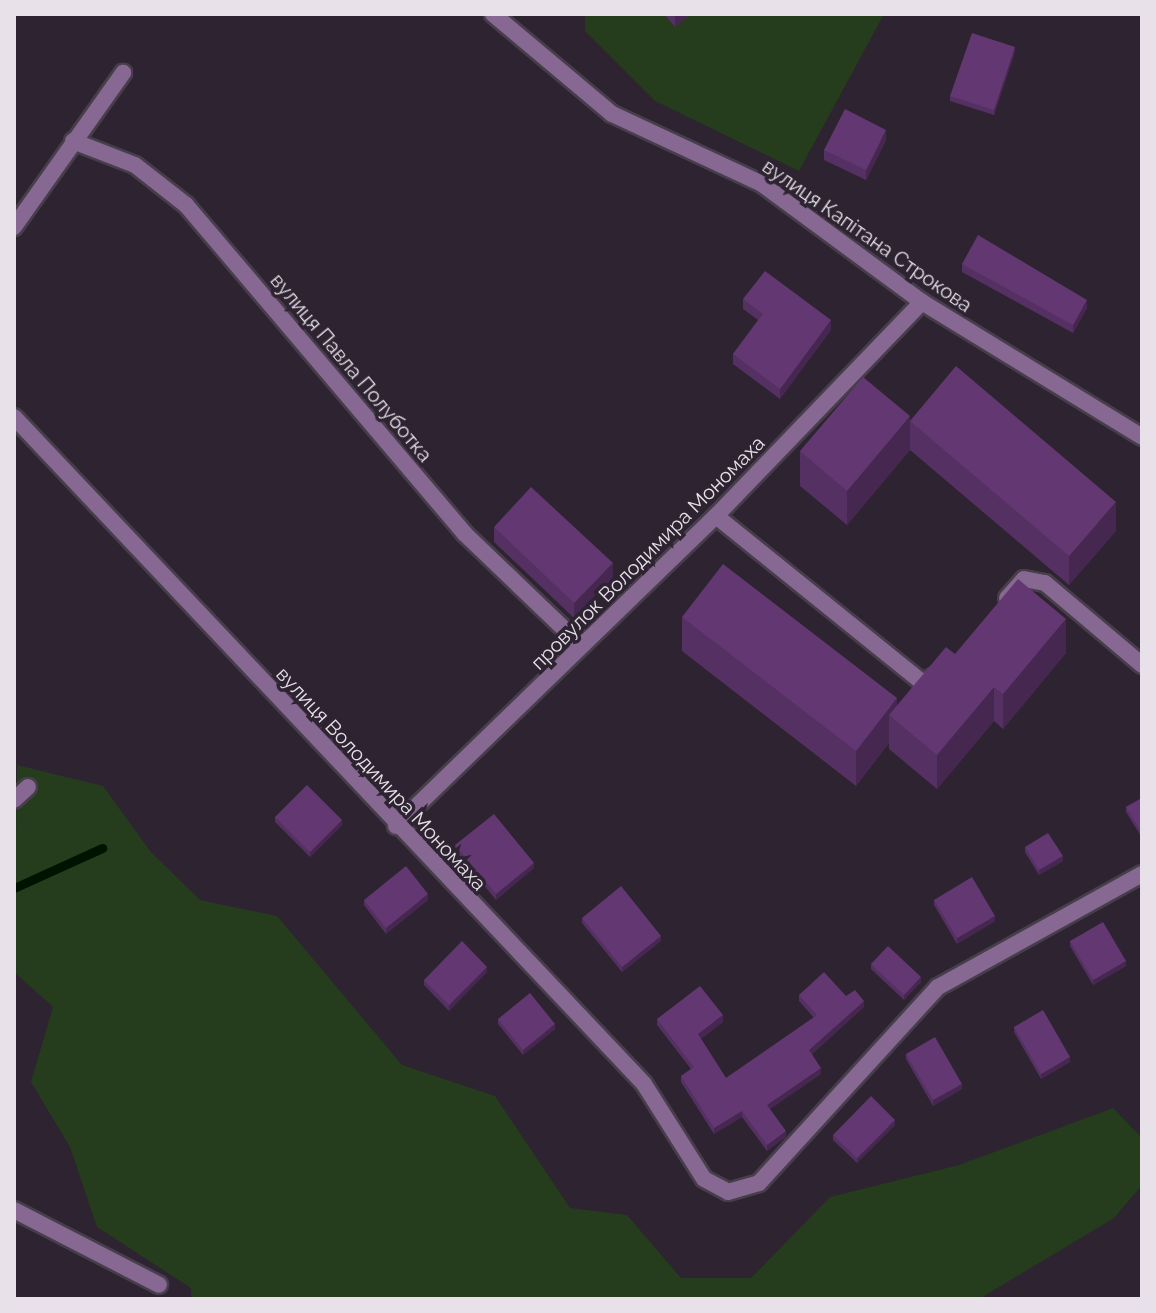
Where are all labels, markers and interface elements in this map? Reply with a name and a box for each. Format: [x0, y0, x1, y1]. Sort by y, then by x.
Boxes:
street label: вулиця Капітана Строкова [758, 154, 976, 318]
street label: вулиця Павла Полуботка [265, 269, 437, 467]
street label: провулок Володимира Мономаха [526, 431, 770, 675]
street label: вулиця Володимира Мономаха [271, 662, 491, 896]

